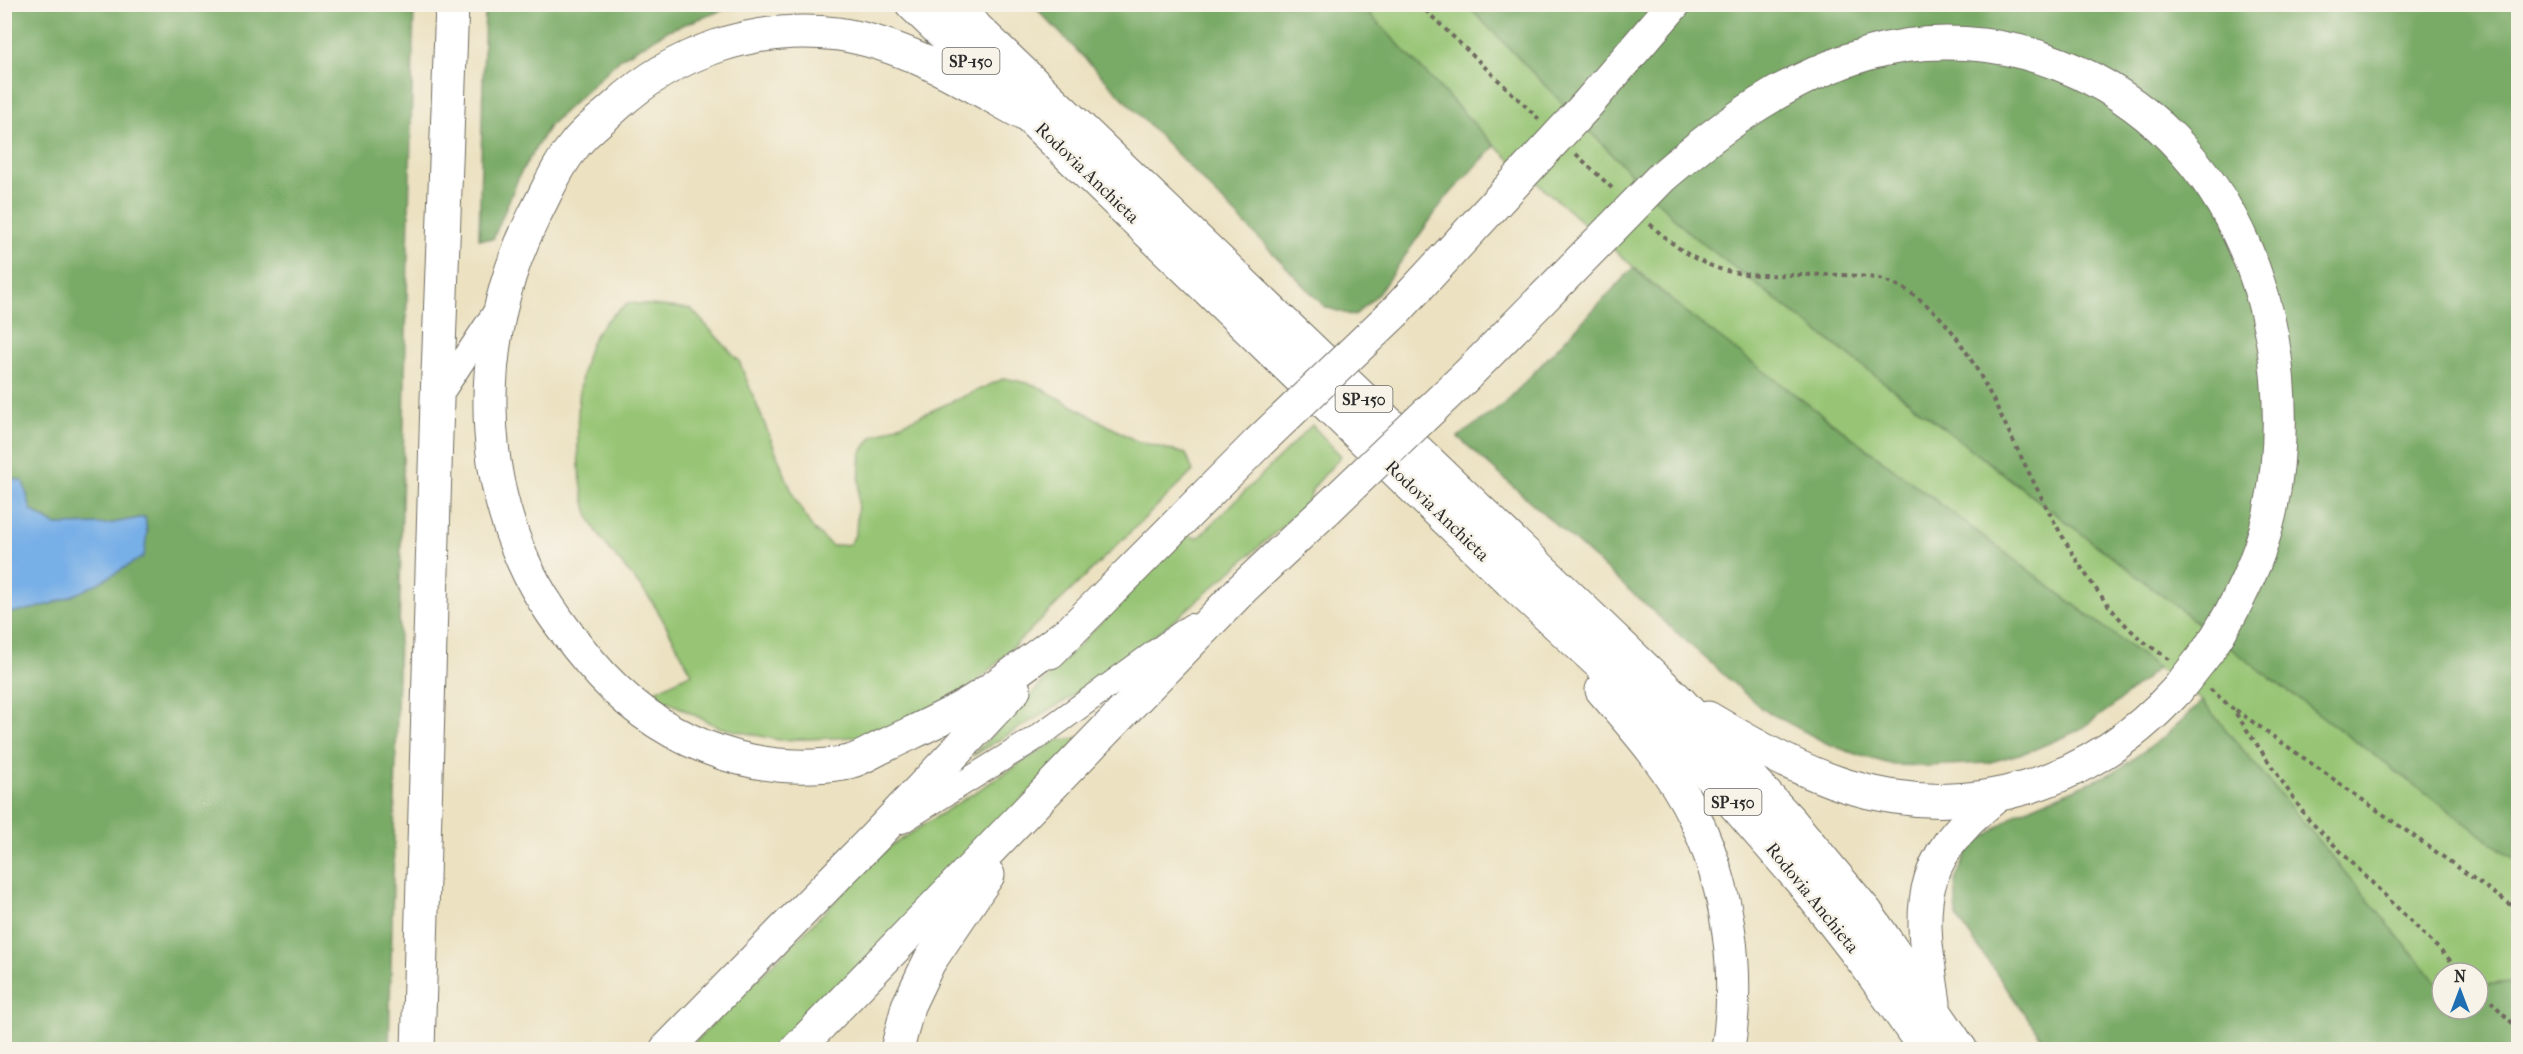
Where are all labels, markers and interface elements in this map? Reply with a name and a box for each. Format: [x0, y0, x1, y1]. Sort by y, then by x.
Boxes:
road number: SP-150 [942, 48, 1000, 74]
street label: Rodovia Anchieta [1031, 118, 1144, 228]
road number: SP-150 [1336, 386, 1392, 412]
street label: Rodovia Anchieta [1381, 456, 1494, 566]
road number: SP-150 [1704, 789, 1762, 815]
street label: Rodovia Anchieta [1761, 839, 1863, 958]
north arrow [2430, 961, 2490, 1021]
text: N [2454, 967, 2467, 986]

